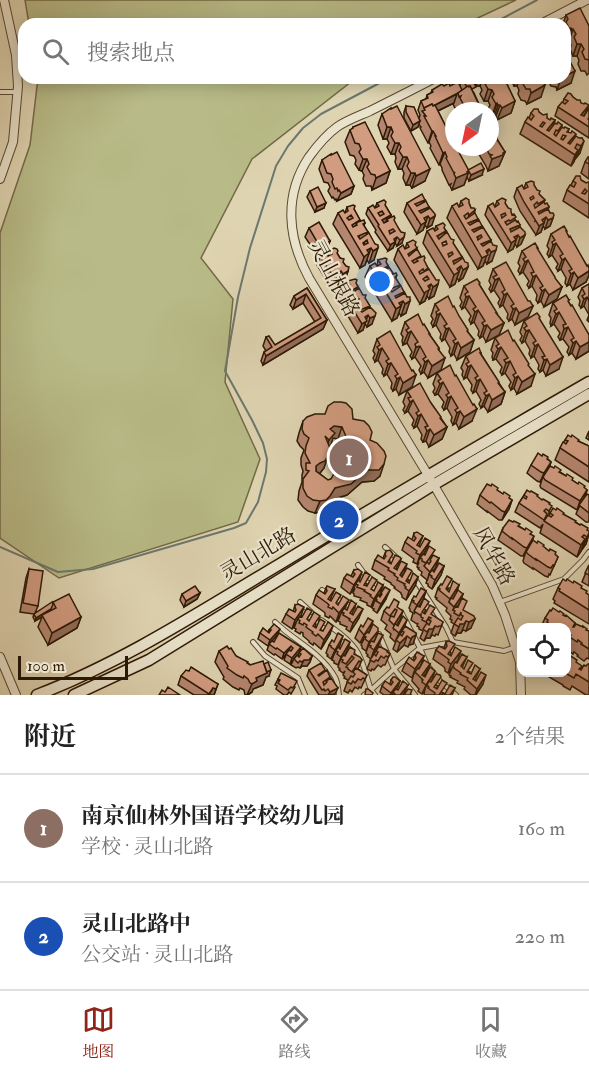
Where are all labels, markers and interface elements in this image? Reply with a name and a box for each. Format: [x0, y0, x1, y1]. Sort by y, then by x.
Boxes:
search box [18, 18, 571, 84]
icon: search [39, 35, 72, 68]
text: 搜索地点 [87, 39, 175, 67]
north arrow [445, 102, 499, 156]
street label: 灵山根路 [302, 235, 365, 322]
your location [365, 267, 394, 296]
pin: 1 [330, 436, 368, 480]
pin: 2 [320, 498, 358, 542]
street label: 灵山北路 [215, 521, 301, 588]
street label: 风华路 [466, 522, 521, 590]
map controls [517, 623, 571, 677]
button: locate [517, 623, 571, 677]
scale bar [18, 653, 128, 680]
text: 100 m [27, 656, 65, 676]
text: 附近 [24, 721, 76, 753]
text: 2个结果 [495, 724, 565, 749]
text: 南京仙林外国语学校幼儿园 [81, 802, 345, 830]
text: 1 [40, 816, 47, 841]
text: 160 m [518, 816, 565, 841]
text: 学校 · 灵山北路 [81, 834, 213, 859]
text: 灵山北路中 [81, 910, 191, 938]
text: 2 [38, 924, 49, 949]
text: 220 m [515, 924, 565, 949]
text: 公交站 · 灵山北路 [81, 942, 233, 967]
tab: 地图 [82, 1003, 115, 1062]
tab: 路线 [278, 1003, 311, 1062]
tab: 收藏 [474, 1003, 507, 1062]

